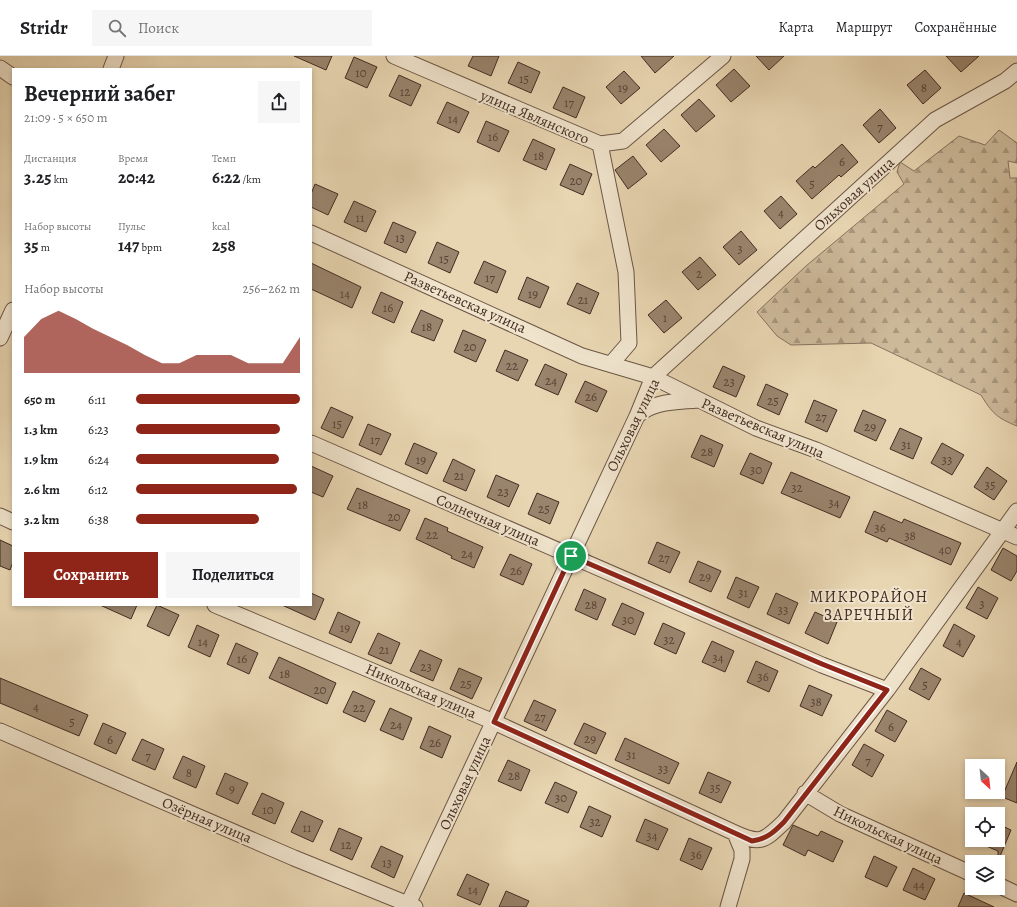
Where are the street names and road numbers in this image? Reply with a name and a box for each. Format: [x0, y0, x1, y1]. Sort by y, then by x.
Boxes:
street label: улица Являнского [477, 85, 592, 149]
street label: Ольховая улица [810, 153, 898, 235]
street label: Разветьевская улица [401, 266, 529, 338]
street label: Ольховая улица [602, 375, 664, 475]
street label: Разветьевская улица [698, 393, 828, 463]
street label: Солнечная улица [433, 489, 543, 551]
street label: Никольская улица [363, 659, 479, 723]
street label: Ольховая улица [434, 733, 496, 833]
street label: Озёрная улица [159, 792, 255, 848]
street label: Никольская улица [830, 801, 946, 869]

